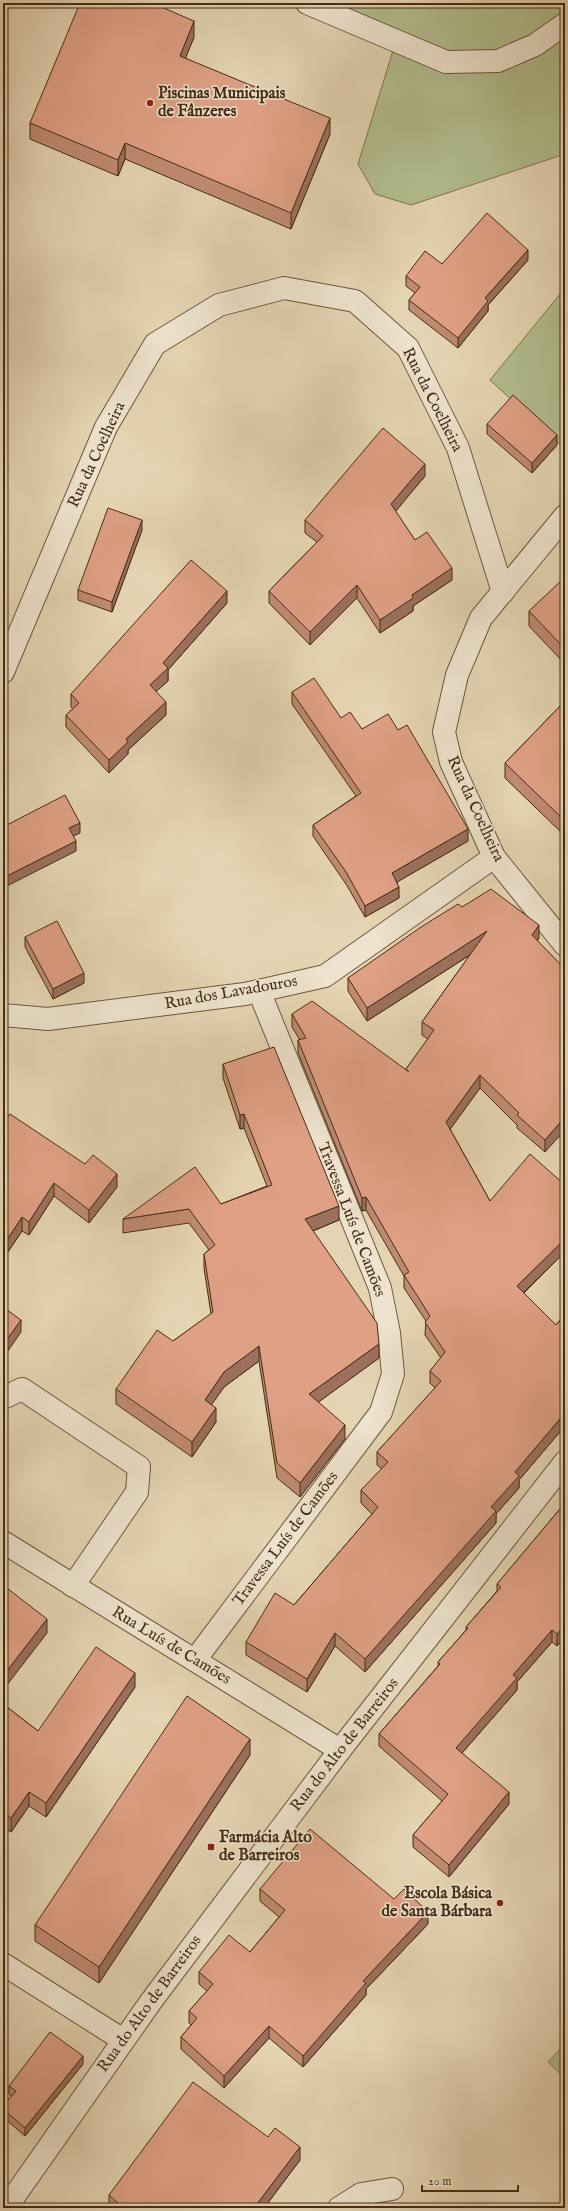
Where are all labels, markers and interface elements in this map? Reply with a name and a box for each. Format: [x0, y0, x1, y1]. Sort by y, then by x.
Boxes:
place label: Piscinas Municipais de Fânzeres [158, 84, 286, 122]
marker: Piscinas Municipais de Fânzeres [145, 98, 155, 108]
street label: Rua da Coelheira [397, 344, 467, 456]
street label: Rua da Coelheira [64, 399, 130, 511]
street label: Rua da Coelheira [442, 753, 508, 865]
street label: Rua dos Lavadouros [163, 971, 299, 1015]
street label: Travessa Luís de Camões [312, 1140, 390, 1300]
street label: Travessa Luís de Camões [229, 1467, 343, 1610]
street label: Rua Luís de Camões [108, 1603, 235, 1690]
street label: Rua do Alto de Barreiros [286, 1674, 404, 1816]
place label: Farmácia Alto de Barreiros [219, 1828, 312, 1866]
marker: Farmácia Alto de Barreiros [206, 1842, 216, 1852]
place label: Escola Básica de Santa Bárbara [382, 1884, 493, 1922]
marker: Escola Básica de Santa Bárbara [495, 1898, 505, 1908]
street label: Rua do Alto de Barreiros [94, 1931, 207, 2076]
scale bar [422, 2167, 518, 2193]
text: 20 m [428, 2174, 451, 2189]

